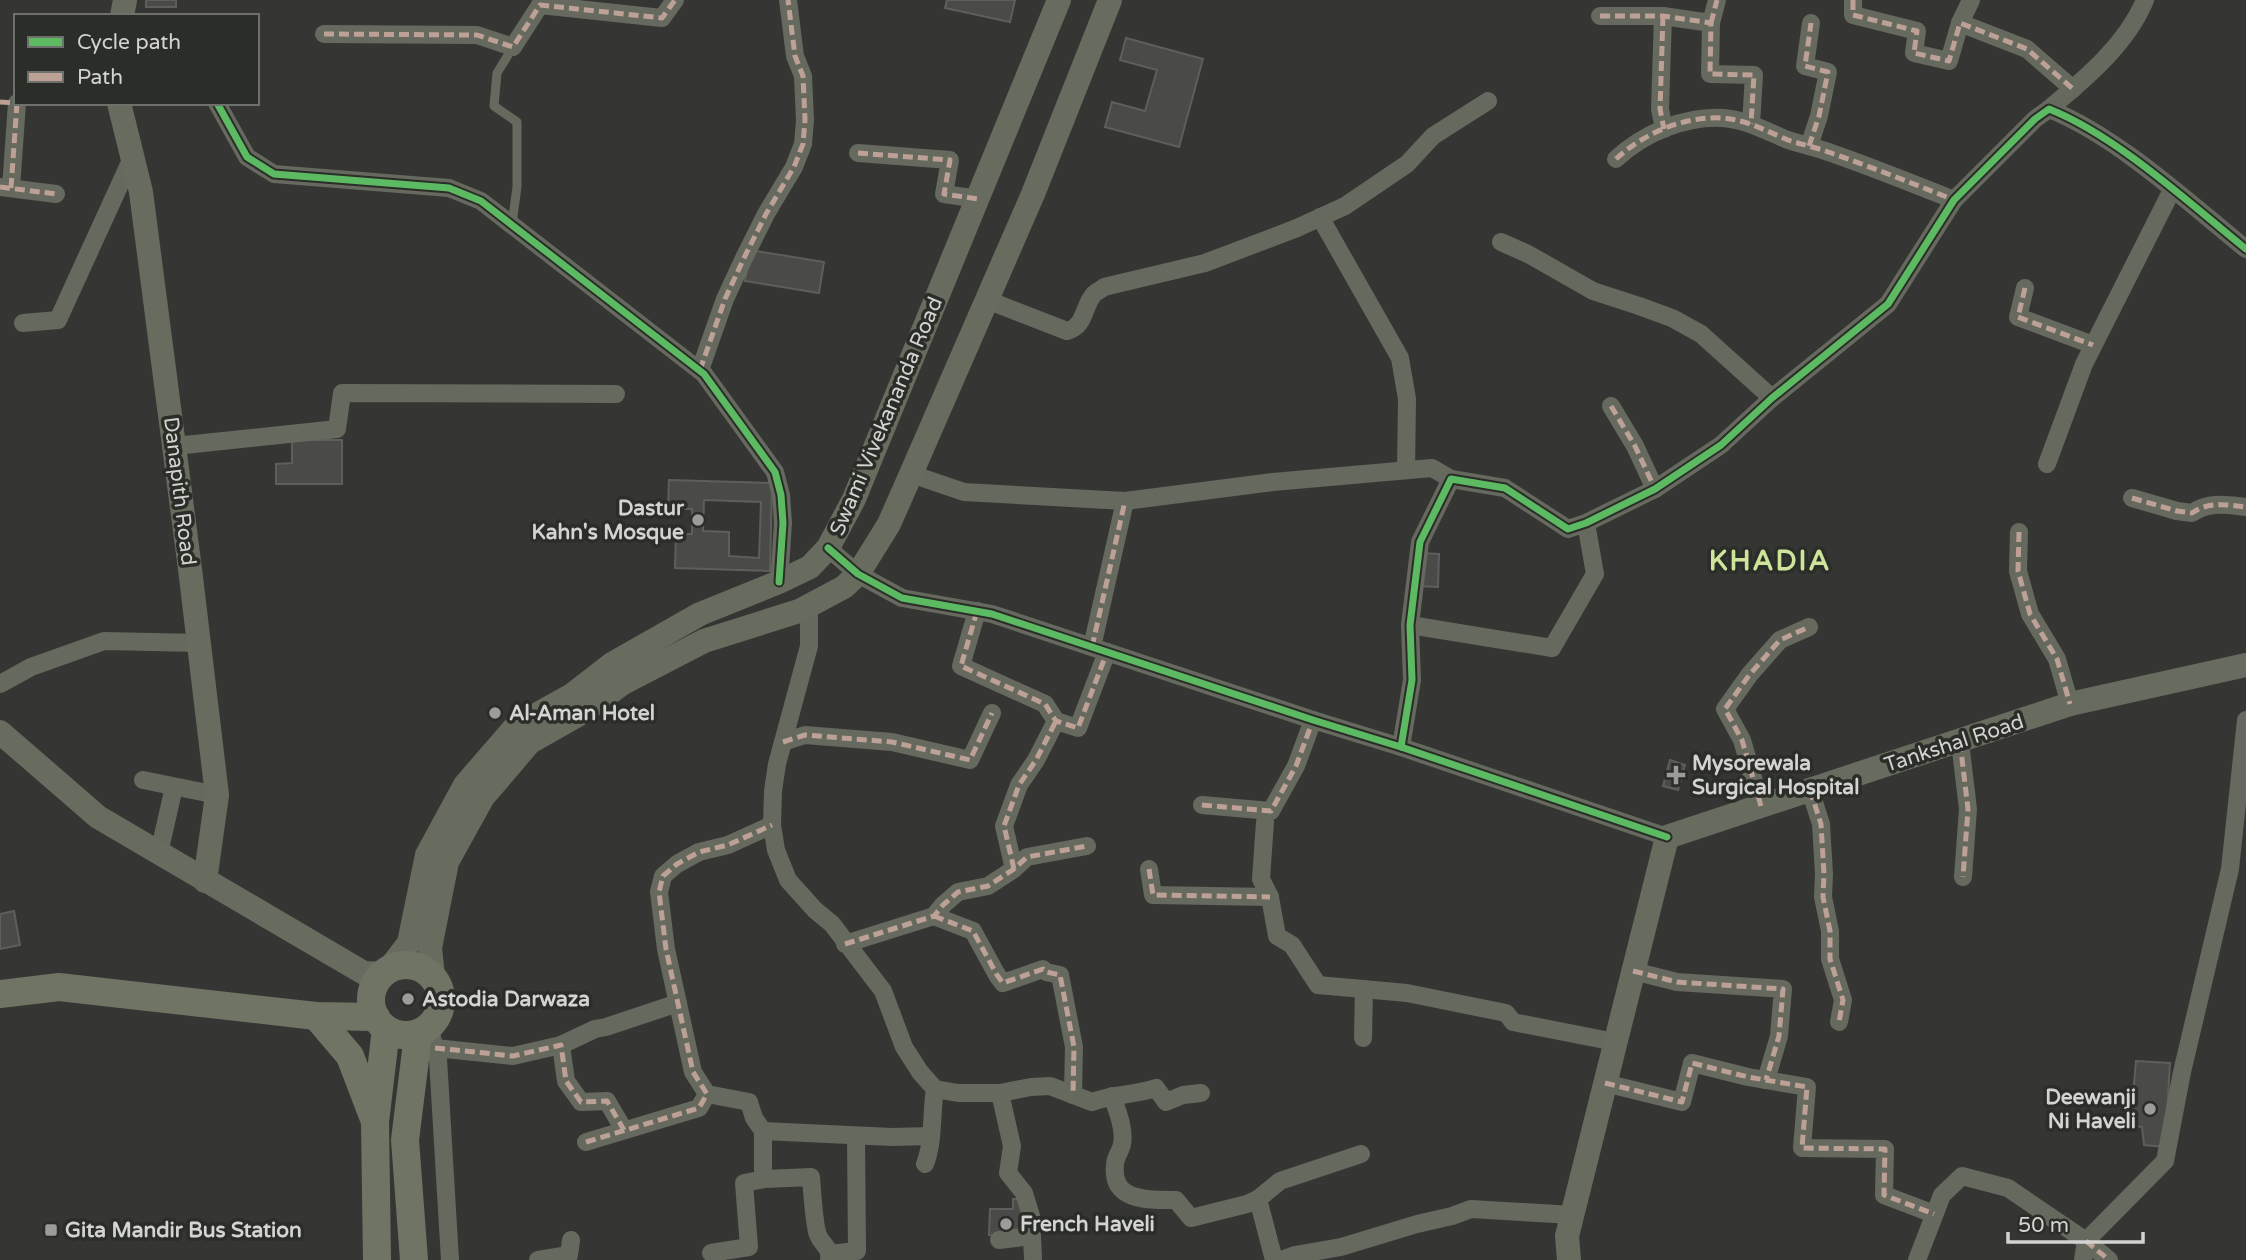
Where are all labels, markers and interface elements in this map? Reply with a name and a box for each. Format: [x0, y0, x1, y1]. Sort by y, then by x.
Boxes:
legend [14, 14, 259, 105]
text: Cycle path [77, 30, 181, 55]
text: Path [77, 65, 123, 90]
street label: Swami Vivekananda Road [825, 293, 948, 539]
street label: Danapith Road [158, 415, 201, 567]
place label: Dastur Kahn's Mosque [532, 496, 685, 545]
marker: Dastur Kahn's Mosque [690, 512, 706, 528]
district label: KHADIA [1709, 544, 1831, 578]
place label: Al-Aman Hotel [509, 701, 655, 726]
marker: Al-Aman Hotel [487, 705, 503, 721]
street label: Tankshal Road [1881, 709, 2027, 778]
place label: Mysorewala Surgical Hospital [1692, 751, 1859, 800]
marker: Mysorewala Surgical Hospital [1666, 765, 1686, 785]
place label: Astodia Darwaza [422, 987, 590, 1012]
marker: Astodia Darwaza [400, 991, 416, 1007]
place label: Deewanji Ni Haveli [2045, 1085, 2136, 1134]
marker: Deewanji Ni Haveli [2142, 1101, 2158, 1117]
scale bar [2008, 1200, 2143, 1244]
place label: French Haveli [1020, 1212, 1155, 1237]
text: 50 m [2018, 1213, 2069, 1238]
marker: French Haveli [998, 1216, 1014, 1232]
place label: Gita Mandir Bus Station [65, 1218, 302, 1243]
marker: Gita Mandir Bus Station [43, 1222, 59, 1238]

